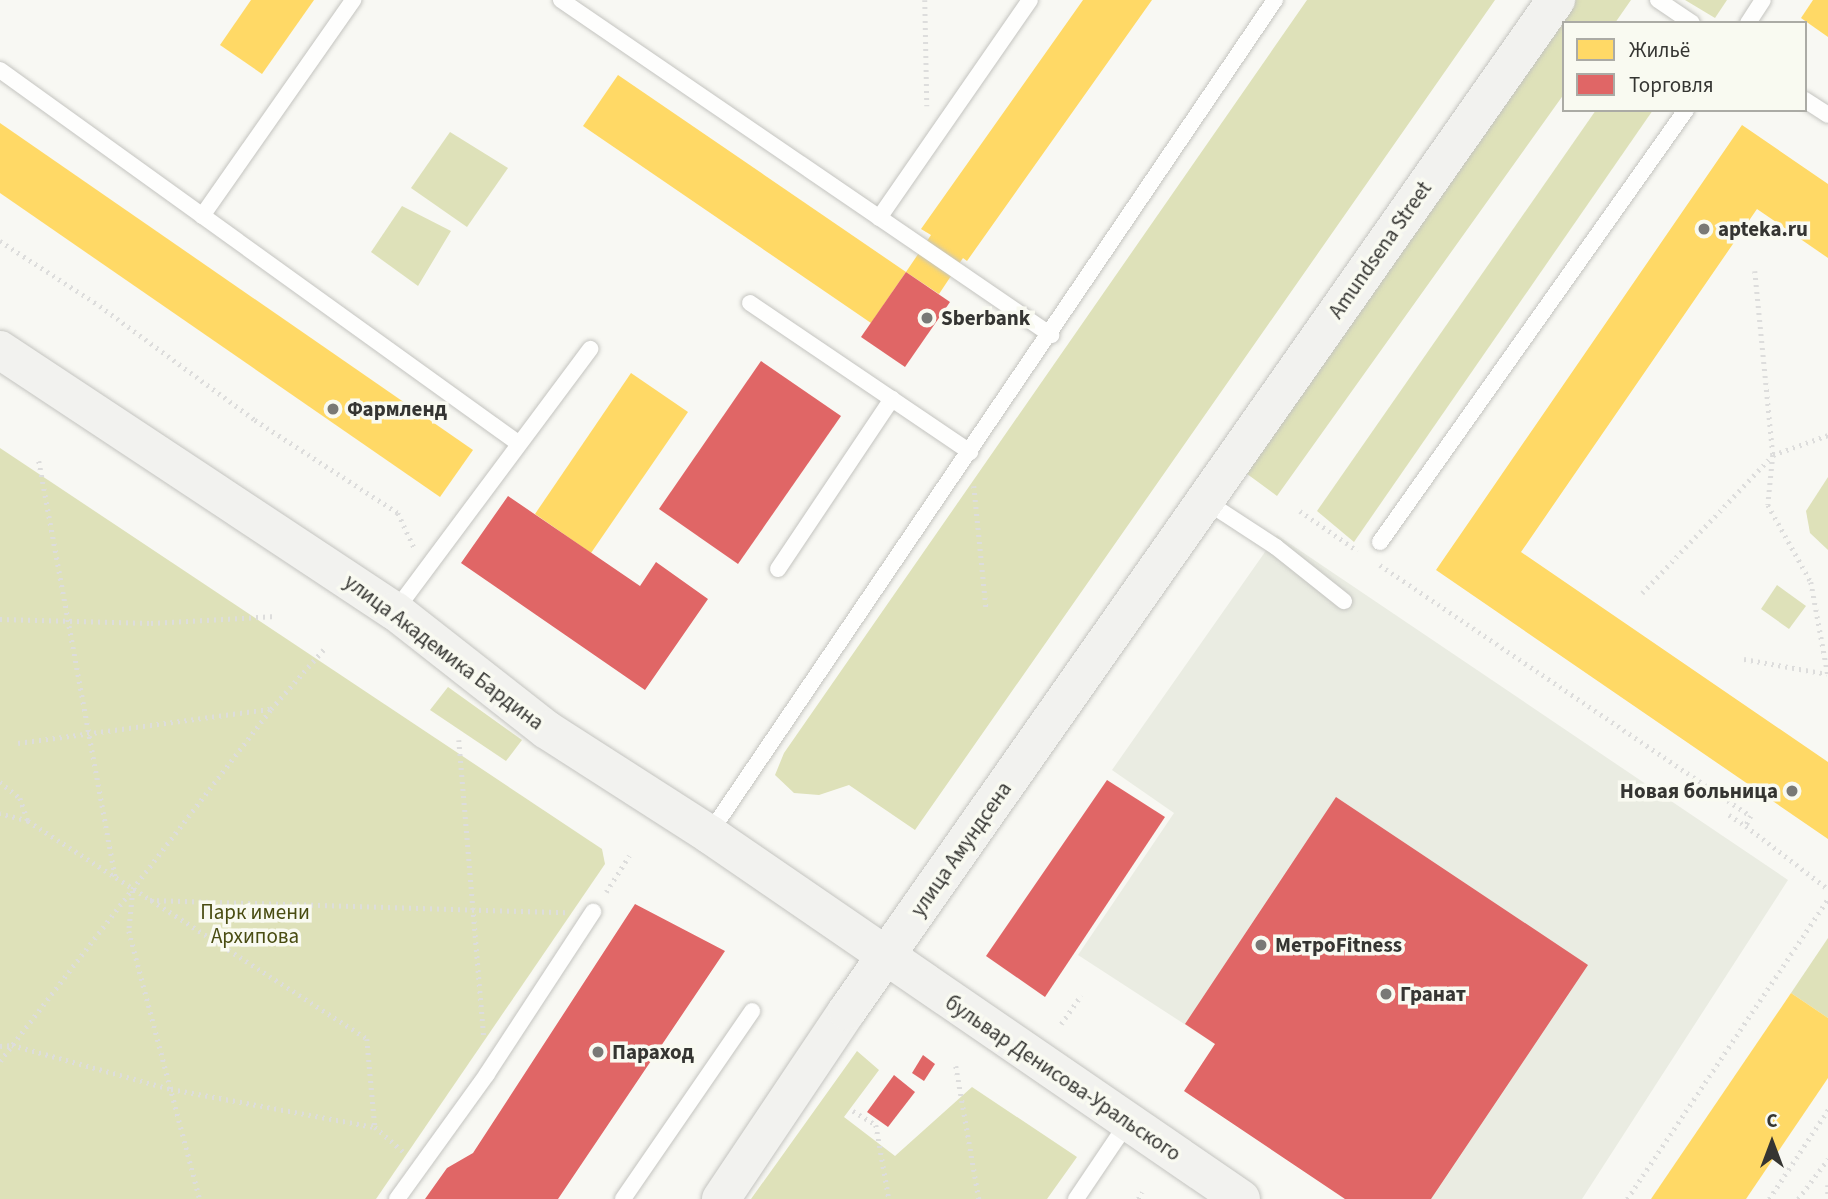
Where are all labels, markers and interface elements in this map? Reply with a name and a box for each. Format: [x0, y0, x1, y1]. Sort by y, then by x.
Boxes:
legend [1562, 21, 1807, 112]
text: Жильё [1629, 35, 1690, 65]
text: Торговля [1629, 70, 1714, 100]
street label: Amundsena Street [1323, 177, 1437, 323]
place label: apteka.ru [1718, 216, 1808, 242]
marker: apteka.ru [1696, 221, 1712, 237]
place label: Sberbank [941, 305, 1030, 331]
marker: Sberbank [919, 310, 935, 326]
place label: Фармленд [347, 396, 447, 422]
marker: Фармленд [325, 401, 341, 417]
street label: улица Академика Бардина [339, 569, 549, 735]
street label: улица Амундсена [905, 777, 1017, 921]
place label: Новая больница [1620, 778, 1778, 804]
marker: Новая больница [1784, 783, 1800, 799]
park label: Парк имени Архипова [200, 899, 310, 949]
place label: МетроFitness [1275, 932, 1402, 958]
marker: МетроFitness [1253, 937, 1269, 953]
place label: Гранат [1400, 981, 1466, 1007]
marker: Гранат [1378, 986, 1394, 1002]
street label: бульвар Денисова-Уральского [940, 990, 1186, 1166]
place label: Параход [612, 1039, 694, 1065]
marker: Параход [590, 1044, 606, 1060]
north arrow [1737, 1108, 1807, 1178]
text: С [1766, 1108, 1778, 1135]

